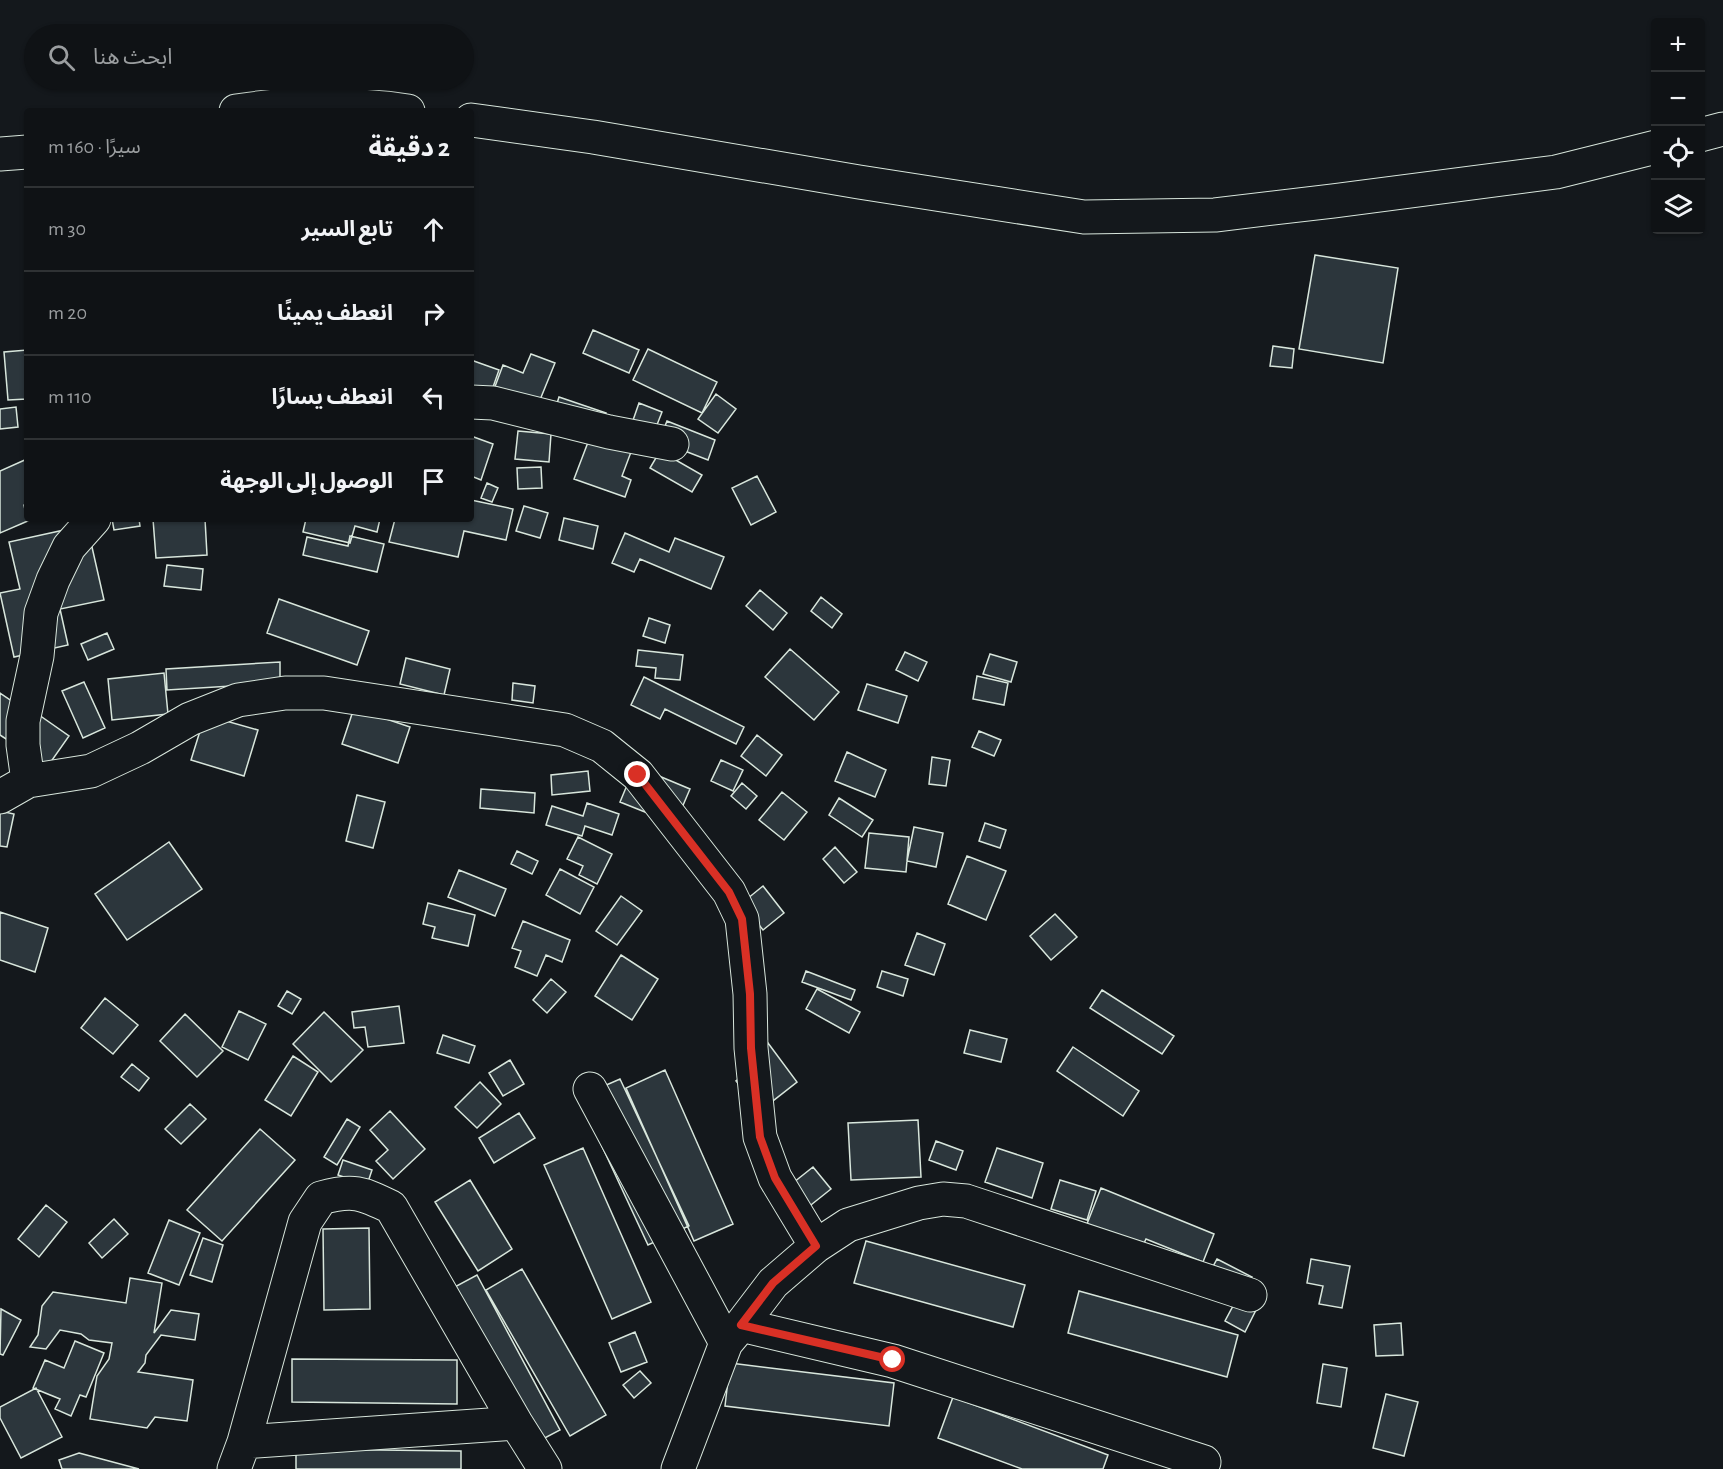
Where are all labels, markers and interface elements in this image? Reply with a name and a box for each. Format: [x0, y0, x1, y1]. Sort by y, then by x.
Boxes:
map controls [1651, 18, 1705, 234]
button: + [1651, 18, 1705, 72]
search box [24, 24, 474, 90]
icon: search [45, 41, 78, 74]
text: ابحث هنا [93, 46, 172, 68]
button: − [1651, 72, 1705, 126]
button: locate [1651, 126, 1705, 180]
text: 2 دقيقة [368, 135, 450, 161]
text: سيرًا · 160 m [48, 137, 141, 157]
button: layers [1651, 180, 1705, 234]
icon: ahead [417, 213, 450, 246]
text: تابع السير [301, 218, 393, 240]
text: 30 m [48, 219, 86, 239]
icon: right [417, 297, 450, 330]
text: انعطف يمينًا [277, 302, 393, 324]
text: 20 m [48, 303, 87, 323]
icon: left [417, 381, 450, 414]
text: انعطف يسارًا [271, 386, 393, 408]
text: 110 m [48, 387, 92, 407]
icon: arrive [417, 465, 450, 498]
text: الوصول إلى الوجهة [220, 470, 393, 492]
route end [624, 761, 650, 787]
route start [879, 1346, 905, 1372]

